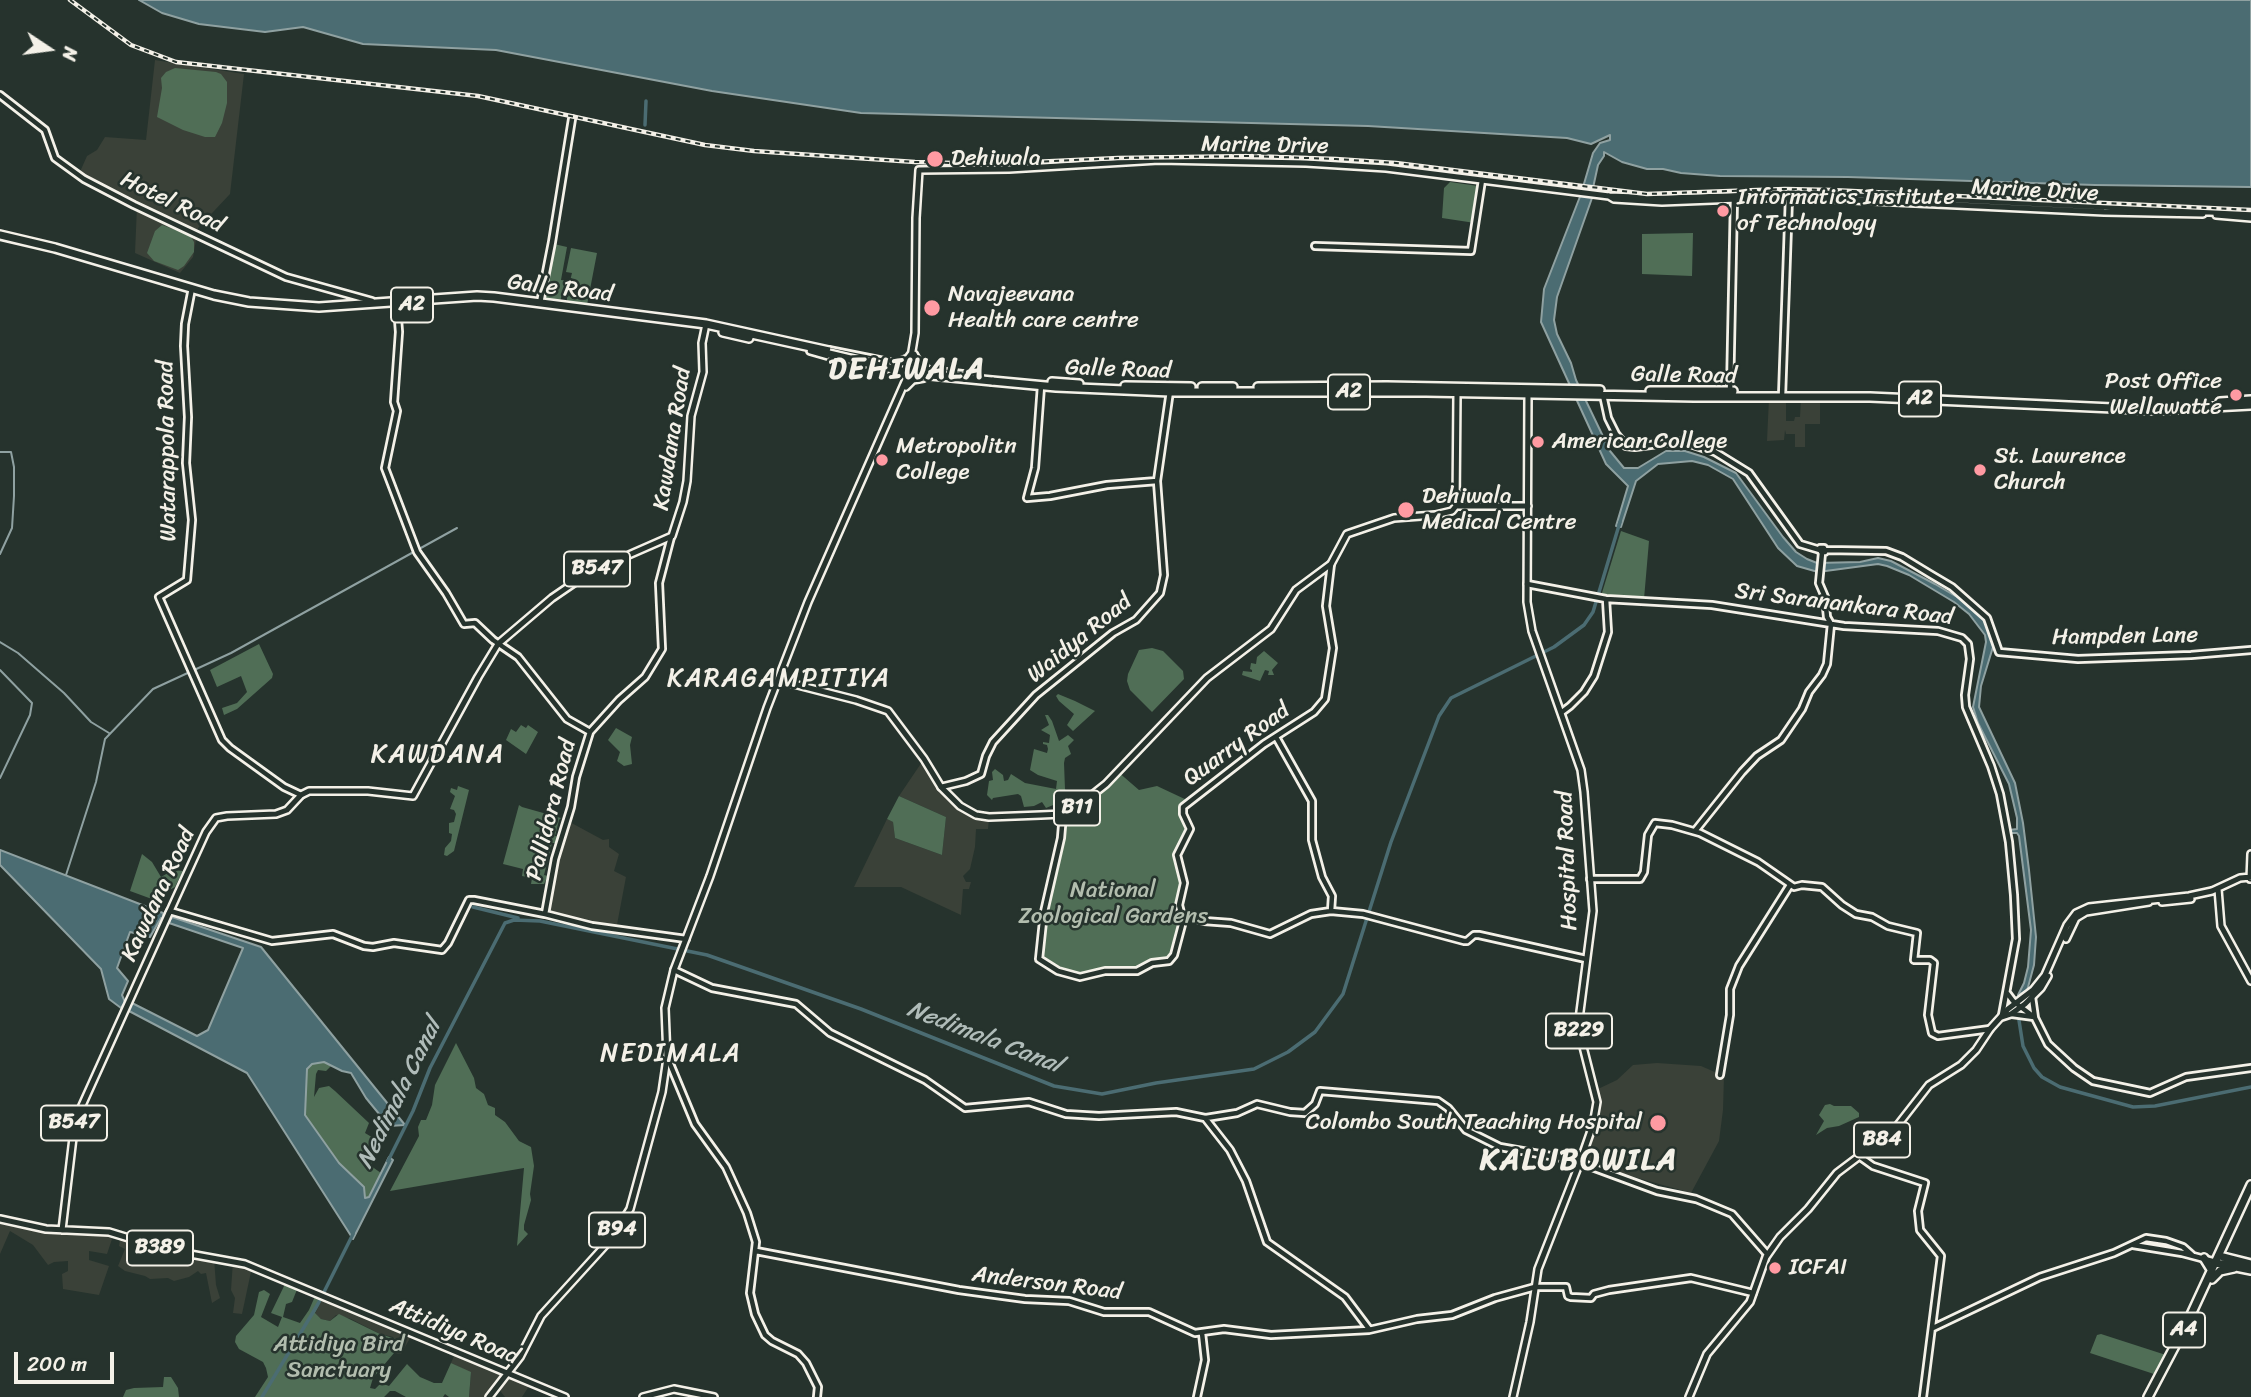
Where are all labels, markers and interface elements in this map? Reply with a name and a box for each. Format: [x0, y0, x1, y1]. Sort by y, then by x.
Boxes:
north arrow [14, 14, 84, 84]
text: N [52, 44, 88, 64]
street label: Marine Drive [1201, 131, 1329, 161]
place label: Dehiwala [951, 145, 1041, 173]
marker: Dehiwala [925, 149, 945, 169]
street label: Hotel Road [116, 166, 228, 240]
street label: Marine Drive [1971, 174, 2099, 208]
place label: Informatics Institute of Technology [1737, 184, 1954, 238]
marker: Informatics Institute of Technology [1715, 203, 1731, 219]
street label: Galle Road [506, 269, 614, 309]
place label: Navajeevana Health care centre [948, 281, 1139, 335]
road number: A2 [391, 288, 433, 322]
marker: Navajeevana Health care centre [922, 298, 942, 318]
district label: DEHIWALA [829, 352, 985, 388]
street label: Galle Road [1065, 354, 1171, 386]
street label: Watarappola Road [153, 360, 183, 542]
street label: Galle Road [1631, 361, 1737, 391]
street label: Kawdana Road [648, 366, 698, 512]
place label: Post Office Wellawatte [2105, 368, 2222, 422]
road number: A2 [1328, 374, 1370, 410]
road number: A2 [1899, 382, 1941, 416]
marker: Post Office Wellawatte [2228, 387, 2244, 403]
place label: American College [1552, 428, 1727, 456]
place label: Metropolitn College [896, 433, 1017, 487]
marker: American College [1530, 434, 1546, 450]
place label: St. Lawrence Church [1994, 443, 2126, 497]
marker: Metropolitn College [874, 452, 890, 468]
marker: St. Lawrence Church [1972, 462, 1988, 478]
place label: Dehiwala Medical Centre [1422, 483, 1576, 537]
marker: Dehiwala Medical Centre [1396, 500, 1416, 520]
road number: B547 [564, 552, 630, 586]
street label: Sri Saranankara Road [1733, 578, 1955, 632]
street label: Waidya Road [1022, 588, 1138, 690]
street label: Hampden Lane [2052, 622, 2198, 652]
district label: KARAGAMPITIYA [671, 663, 887, 695]
street label: Quarry Road [1178, 697, 1296, 793]
street label: Pallidora Road [521, 736, 583, 884]
district label: KAWDANA [372, 739, 504, 771]
road number: B11 [1054, 790, 1100, 826]
street label: Hospital Road [1552, 791, 1584, 931]
street label: Kawdana Road [116, 824, 202, 966]
park label: National Zoological Gardens [1018, 877, 1208, 931]
water label: Nedimala Canal [903, 995, 1065, 1081]
road number: B229 [1546, 1014, 1612, 1048]
water label: Nedimala Canal [351, 1015, 449, 1173]
district label: NEDIMALA [603, 1038, 739, 1070]
road number: B547 [41, 1106, 107, 1140]
place label: Colombo South Teaching Hospital [1305, 1109, 1642, 1137]
marker: Colombo South Teaching Hospital [1648, 1113, 1668, 1133]
road number: B84 [1854, 1122, 1910, 1158]
district label: KALUBOWILA [1481, 1143, 1677, 1179]
road number: B94 [589, 1212, 645, 1248]
road number: B389 [127, 1230, 193, 1266]
place label: ICFAI [1789, 1254, 1847, 1282]
marker: ICFAI [1767, 1260, 1783, 1276]
street label: Anderson Road [970, 1261, 1124, 1307]
street label: Attidiya Road [385, 1292, 523, 1372]
road number: A4 [2163, 1312, 2205, 1348]
park label: Attidiya Bird Sanctuary [274, 1331, 404, 1385]
scale bar [18, 1338, 117, 1382]
text: 200 m [27, 1345, 87, 1383]

